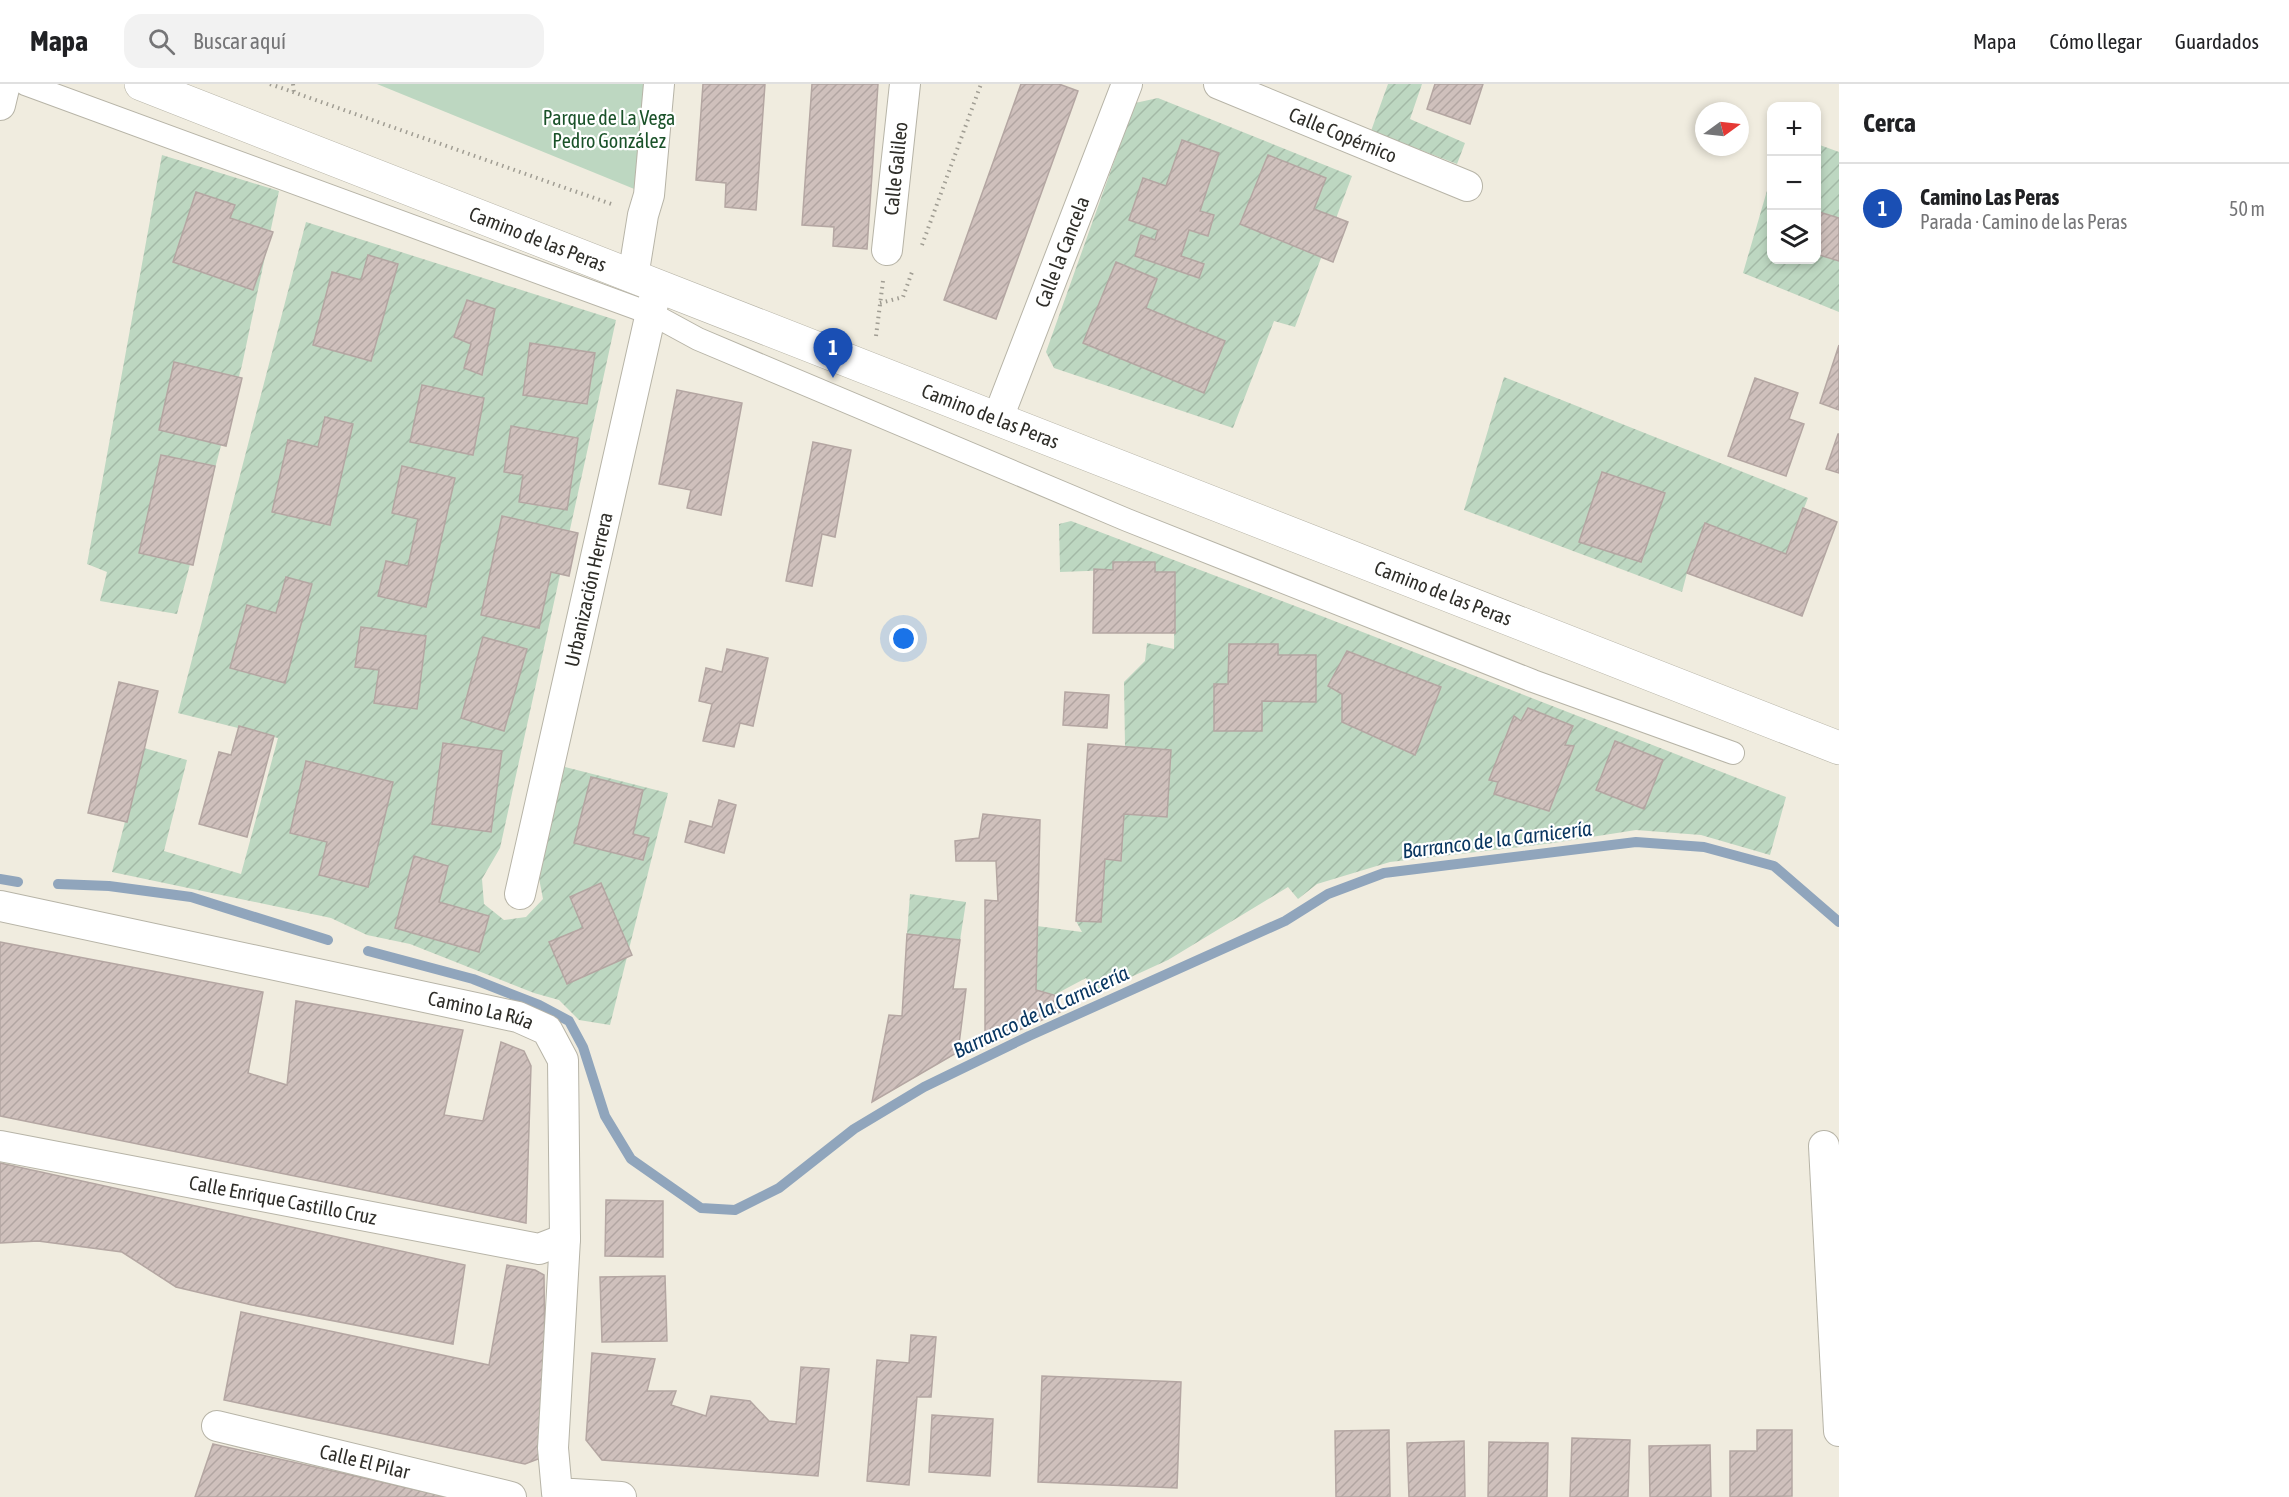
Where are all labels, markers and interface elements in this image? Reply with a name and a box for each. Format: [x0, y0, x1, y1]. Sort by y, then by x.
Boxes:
search box [124, 14, 544, 68]
text: Mapa [30, 25, 88, 57]
icon: search [145, 25, 178, 58]
text: Buscar aquí [193, 28, 286, 54]
text: Mapa [1973, 29, 2017, 53]
text: Cómo llegar [2050, 29, 2142, 53]
text: Guardados [2175, 29, 2259, 53]
street label: Calle Copérnico [1286, 102, 1400, 167]
north arrow [1695, 102, 1749, 156]
map controls [1767, 102, 1821, 264]
button: + [1767, 102, 1821, 156]
park label: Parque de La Vega Pedro González [543, 106, 675, 152]
text: Cerca [1863, 108, 1916, 138]
street label: Calle Galileo [879, 120, 912, 216]
button: − [1767, 156, 1821, 210]
text: Camino Las Peras [1920, 184, 2059, 210]
street label: Calle la Cancela [1030, 193, 1093, 311]
text: 1 [1878, 197, 1887, 220]
text: 50 m [2229, 197, 2265, 220]
street label: Camino de las Peras [466, 201, 610, 276]
button: layers [1767, 210, 1821, 264]
text: Parada · Camino de las Peras [1920, 210, 2127, 233]
pin: 1 [814, 328, 852, 378]
street label: Camino de las Peras [919, 378, 1063, 453]
street label: Urbanización Herrera [560, 510, 617, 669]
street label: Camino de las Peras [1371, 555, 1515, 630]
your location [889, 624, 918, 653]
water label: Barranco de la Carnicería [1401, 815, 1593, 863]
water label: Barranco de la Carnicería [949, 960, 1132, 1062]
street label: Camino La Rúa [426, 986, 538, 1034]
street label: Calle Enrique Castillo Cruz [187, 1170, 379, 1229]
street label: Calle El Pilar [318, 1439, 413, 1483]

